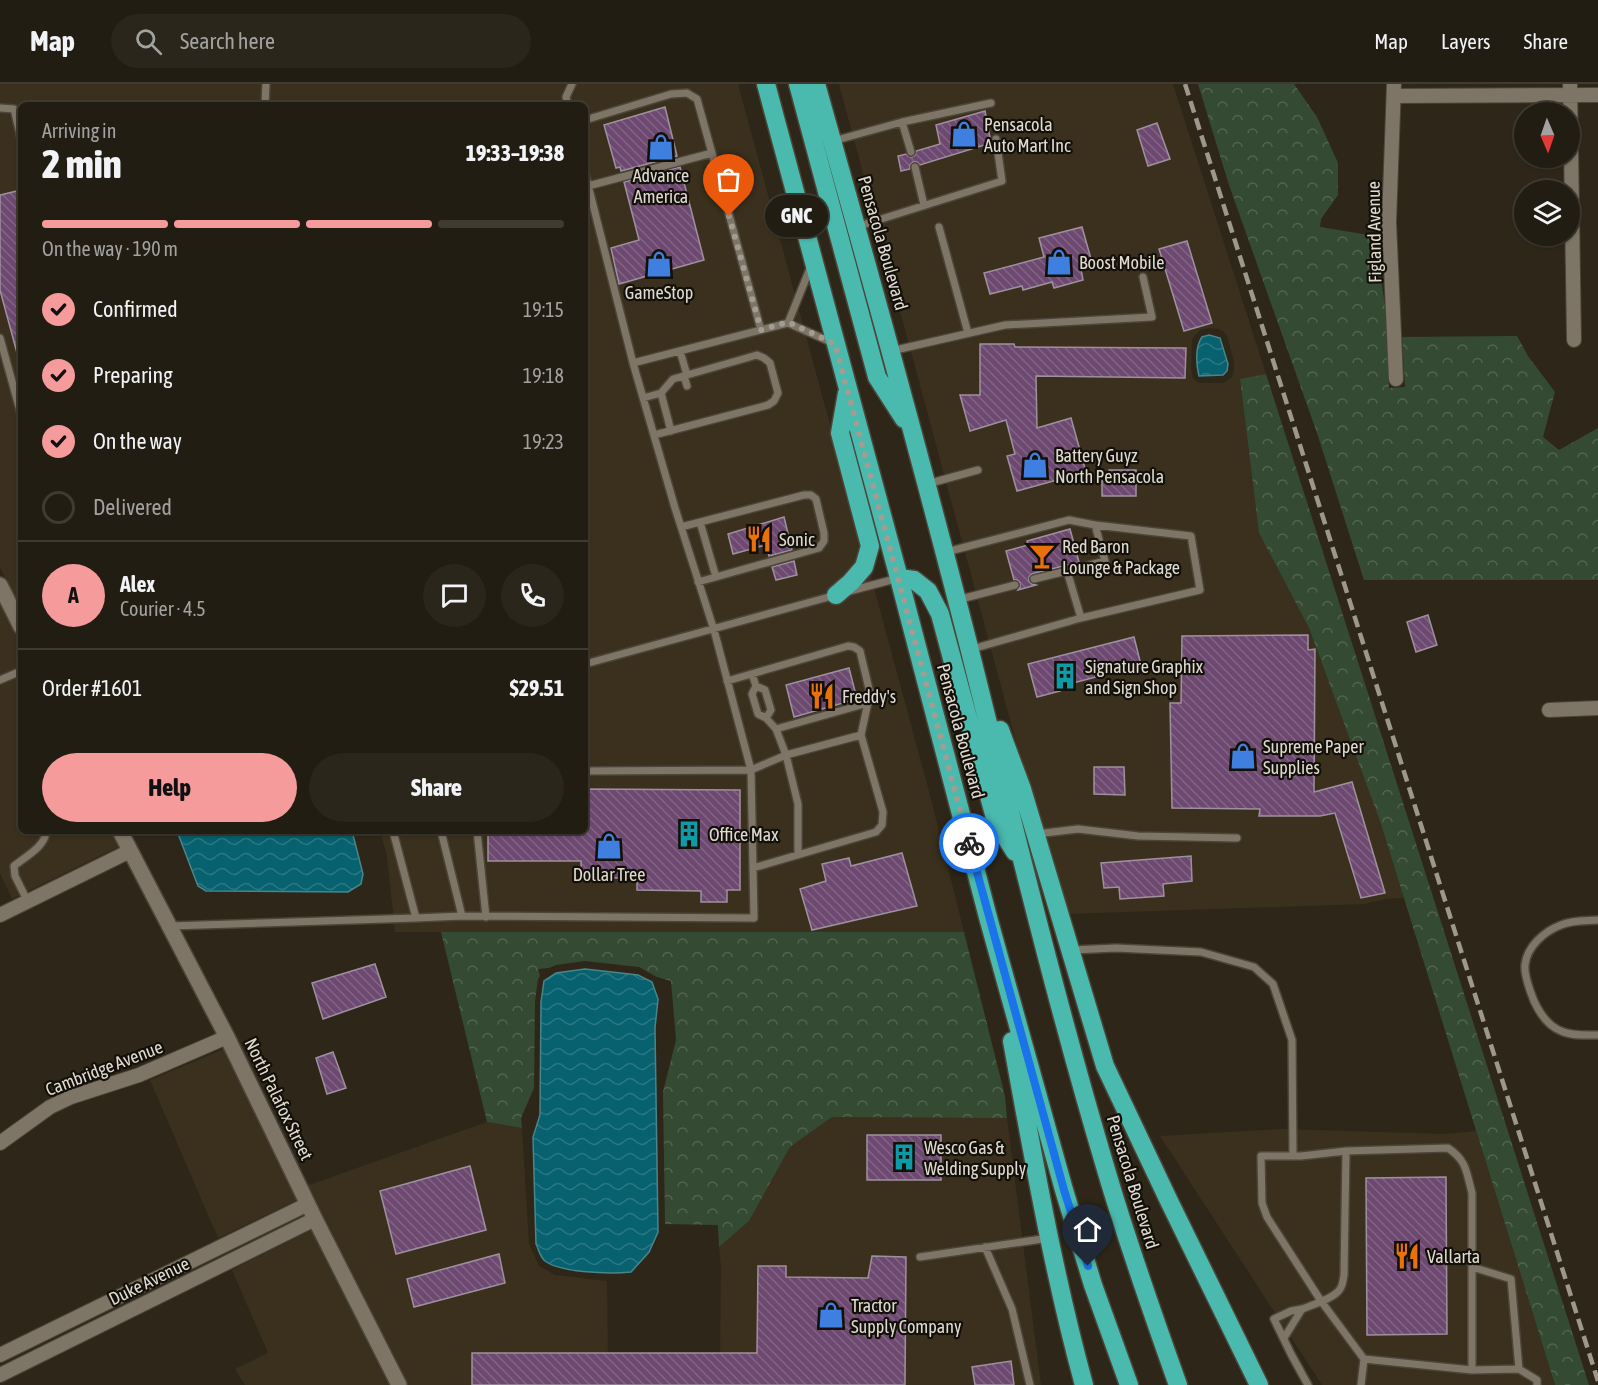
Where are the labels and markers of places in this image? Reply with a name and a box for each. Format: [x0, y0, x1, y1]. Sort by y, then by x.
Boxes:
place label: Pensacola Auto Mart Inc [984, 114, 1071, 156]
shop icon: Pensacola Auto Mart Inc [949, 119, 979, 149]
shop icon: Advance America [646, 132, 676, 162]
pin [703, 154, 754, 216]
place label: Advance America [633, 165, 689, 207]
callout: GNC [765, 195, 828, 237]
shop icon: Boost Mobile [1044, 247, 1074, 277]
shop icon: GameStop [644, 249, 674, 279]
place label: Boost Mobile [1079, 252, 1164, 273]
place label: GameStop [625, 282, 693, 303]
place label: Battery Guyz North Pensacola [1055, 445, 1164, 487]
shop icon: Battery Guyz North Pensacola [1020, 450, 1050, 480]
restaurant icon: Sonic [744, 524, 774, 554]
place label: Sonic [779, 529, 815, 550]
place label: Red Baron Lounge & Package [1062, 536, 1180, 578]
bar icon: Red Baron Lounge & Package [1027, 541, 1057, 571]
place label: Signature Graphix and Sign Shop [1085, 656, 1203, 698]
building icon: Signature Graphix and Sign Shop [1050, 661, 1080, 691]
restaurant icon: Freddy's [807, 681, 837, 711]
place label: Freddy's [842, 686, 896, 707]
place label: Supreme Paper Supplies [1263, 736, 1364, 778]
shop icon: Supreme Paper Supplies [1228, 741, 1258, 771]
building icon: Office Max [674, 819, 704, 849]
place label: Office Max [709, 824, 778, 845]
shop icon: Dollar Tree [594, 831, 624, 861]
place label: Dollar Tree [573, 864, 645, 885]
place label: Wesco Gas & Welding Supply [924, 1137, 1026, 1179]
building icon: Wesco Gas & Welding Supply [889, 1142, 919, 1172]
pin [1062, 1204, 1113, 1266]
restaurant icon: Vallarta [1392, 1241, 1422, 1271]
place label: Vallarta [1427, 1246, 1480, 1267]
place label: Tractor Supply Company [851, 1295, 961, 1337]
shop icon: Tractor Supply Company [816, 1300, 846, 1330]

